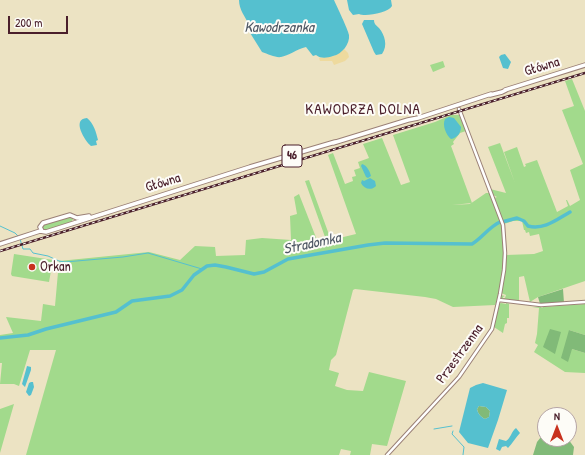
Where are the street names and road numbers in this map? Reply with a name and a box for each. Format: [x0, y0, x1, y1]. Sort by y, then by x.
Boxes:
street label: Główna [522, 54, 562, 80]
road number: 46 [282, 145, 302, 167]
street label: Główna [143, 170, 183, 196]
street label: Przestrzenna [433, 321, 487, 387]

